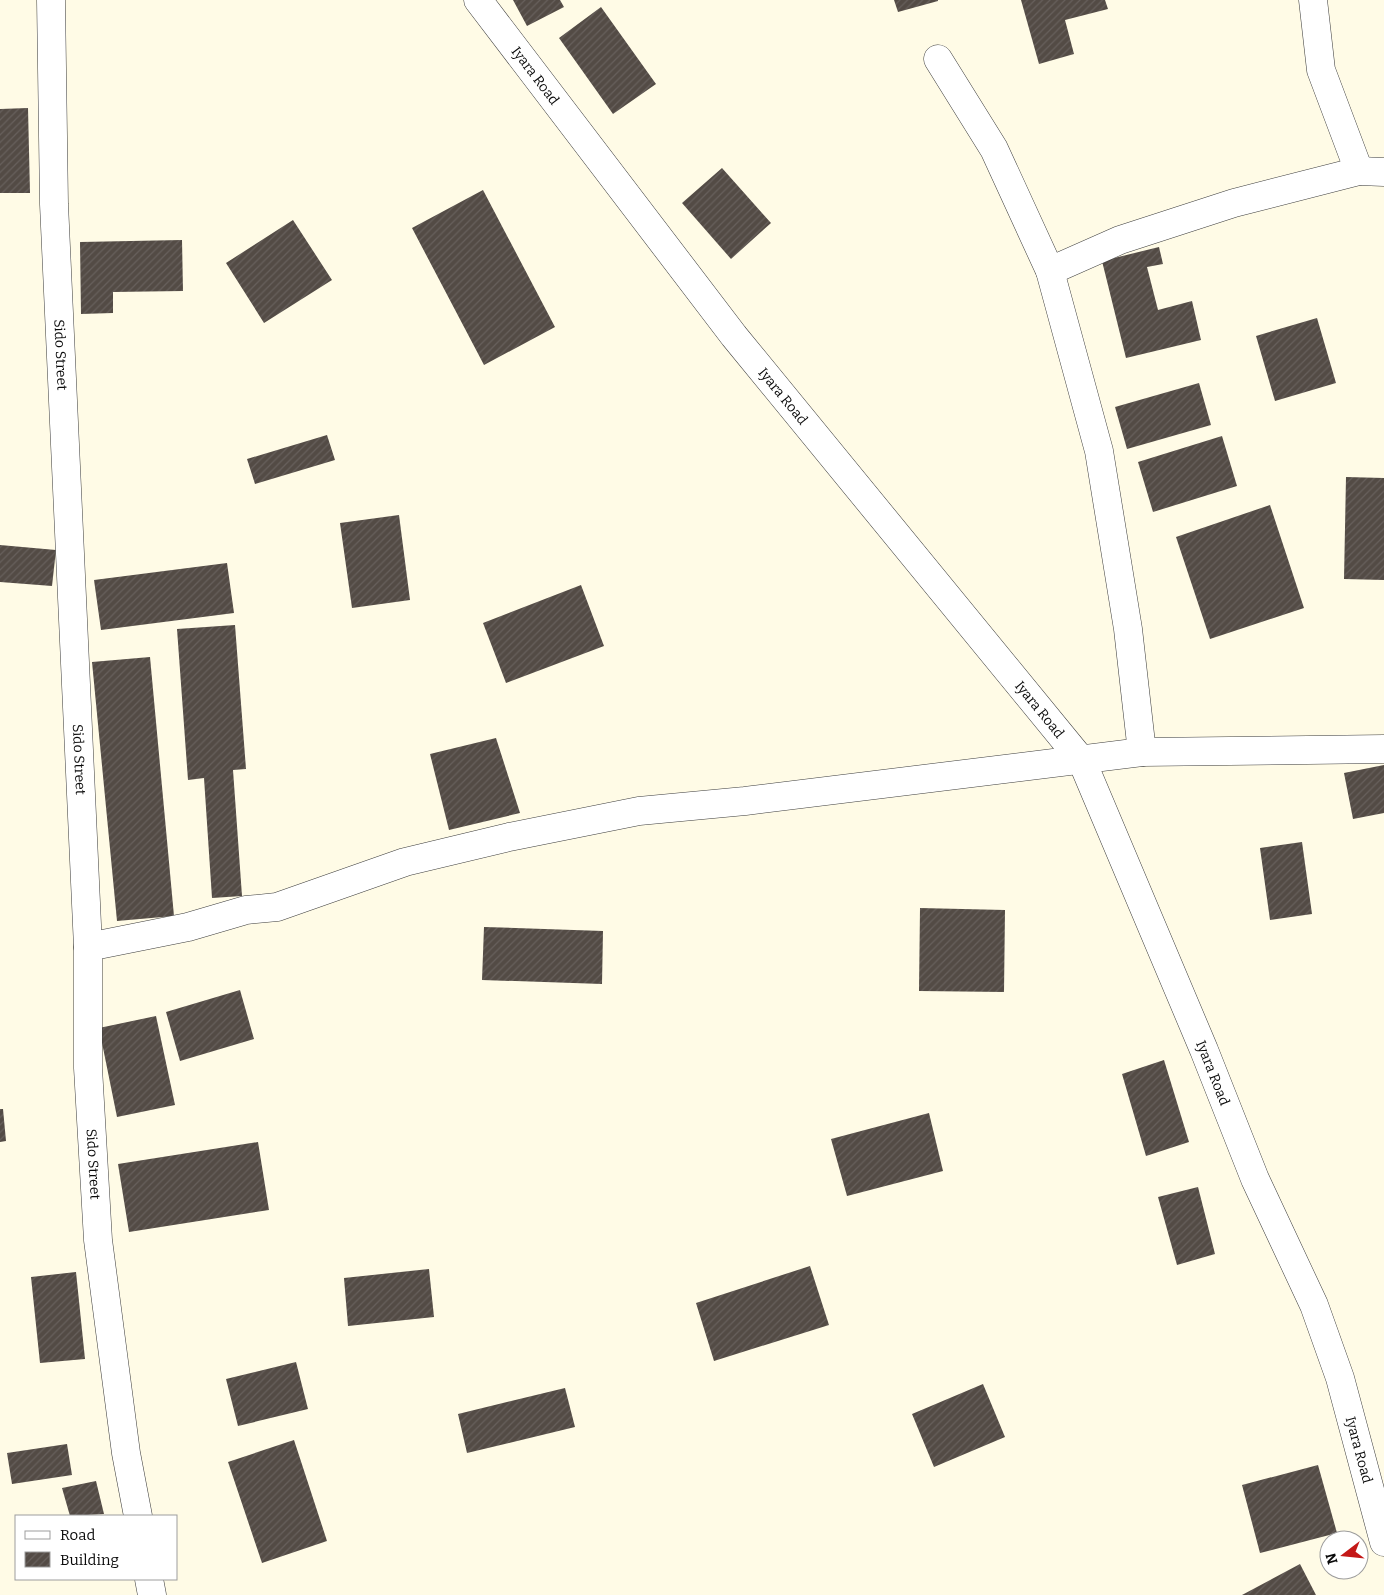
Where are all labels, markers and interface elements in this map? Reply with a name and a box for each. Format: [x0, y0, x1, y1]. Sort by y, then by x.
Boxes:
street label: Iyara Road [508, 43, 563, 108]
street label: Sido Street [51, 319, 71, 391]
street label: Iyara Road [755, 364, 811, 428]
street label: Iyara Road [1011, 677, 1068, 741]
street label: Sido Street [69, 724, 90, 795]
street label: Iyara Road [1192, 1038, 1234, 1108]
street label: Sido Street [83, 1128, 104, 1200]
street label: Iyara Road [1342, 1414, 1376, 1485]
legend [15, 1515, 178, 1580]
text: Road [60, 1526, 95, 1544]
north arrow [1319, 1530, 1369, 1580]
text: Building [60, 1551, 119, 1569]
text: N [1322, 1551, 1342, 1566]

